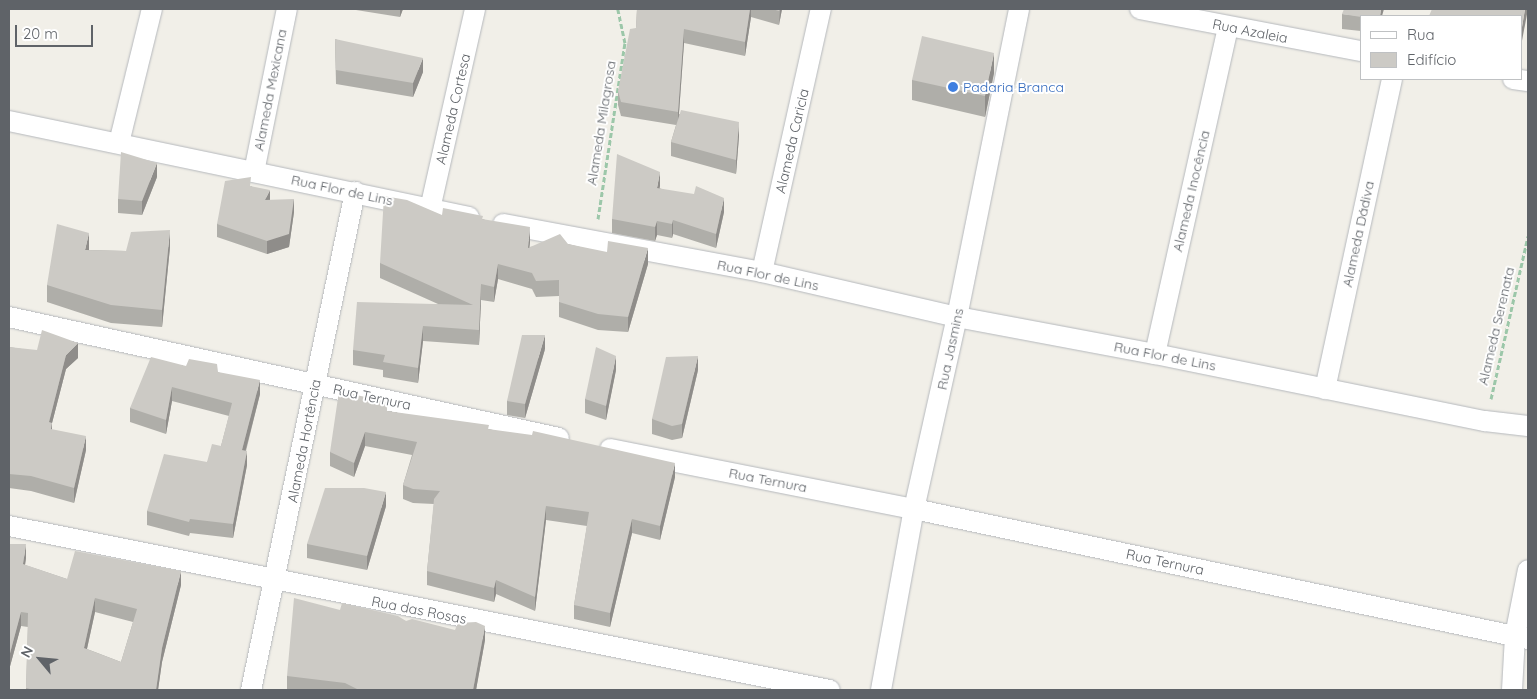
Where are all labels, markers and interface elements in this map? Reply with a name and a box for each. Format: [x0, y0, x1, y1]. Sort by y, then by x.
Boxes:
scale bar [18, 15, 95, 47]
street label: Rua Azaleia [1211, 15, 1289, 47]
legend [1360, 15, 1522, 80]
text: 20 m [23, 24, 58, 43]
text: Rua [1407, 25, 1435, 44]
street label: Alameda Mexicana [250, 28, 290, 152]
text: Edifício [1407, 50, 1456, 69]
street label: Alameda Cortesa [432, 52, 474, 166]
street label: Alameda Milagrosa [583, 59, 619, 187]
place label: Padaria Branca [963, 79, 1064, 95]
marker: Padaria Branca [947, 81, 959, 93]
street label: Alameda Caricia [772, 87, 812, 195]
street label: Alameda Inocência [1169, 129, 1213, 253]
street label: Rua Flor de Lins [290, 171, 394, 209]
street label: Alameda Dádiva [1339, 179, 1377, 289]
street label: Rua Flor de Lins [716, 256, 820, 294]
street label: Alameda Serenata [1474, 265, 1518, 387]
street label: Rua Jasmins [933, 307, 967, 391]
street label: Rua Flor de Lins [1113, 338, 1217, 374]
street label: Alameda Hortência [284, 378, 324, 504]
street label: Rua Ternura [331, 381, 413, 413]
street label: Rua Ternura [727, 464, 809, 496]
street label: Rua Ternura [1124, 546, 1206, 578]
street label: Rua das Rosas [370, 593, 468, 627]
north arrow [15, 634, 65, 684]
text: N [16, 643, 37, 661]

